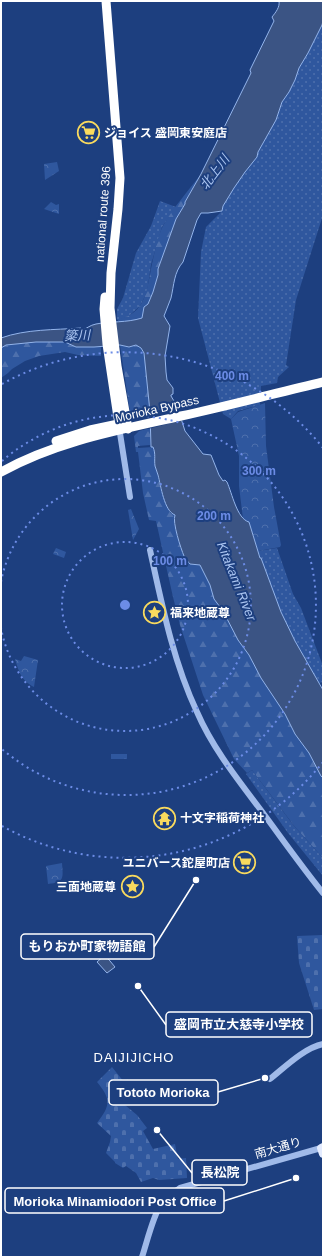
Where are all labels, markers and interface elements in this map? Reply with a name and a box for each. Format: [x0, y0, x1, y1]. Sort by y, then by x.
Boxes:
supermarket icon: ジョイス 盛岡東安庭店 [75, 120, 101, 146]
place label: ジョイス 盛岡東安庭店 [104, 126, 227, 140]
water label: 北上川 [197, 151, 233, 192]
street label: national route 396 [93, 165, 113, 262]
water label: 簗川 [64, 327, 92, 343]
text: 400 m [215, 369, 249, 383]
street label: Morioka Bypass [114, 393, 200, 425]
text: 300 m [242, 464, 276, 478]
text: 200 m [197, 509, 231, 523]
water label: Kitakami River [214, 540, 259, 623]
text: 100 m [153, 554, 187, 568]
centre of rings [118, 598, 132, 612]
place icon: 福来地蔵尊 [141, 600, 167, 626]
place label: 福来地蔵尊 [170, 606, 230, 620]
temple icon: 十文字稲荷神社 [151, 805, 177, 831]
place label: 十文字稲荷神社 [180, 811, 264, 825]
supermarket icon: ユニバース鉈屋町店 [232, 850, 258, 876]
place label: ユニバース鉈屋町店 [123, 856, 230, 870]
place icon: 三面地蔵尊 [119, 874, 145, 900]
place label: 三面地蔵尊 [56, 880, 116, 894]
callout: もりおか町家物語館 [21, 934, 154, 959]
text: もりおか町家物語館 [28, 939, 146, 954]
callout: 盛岡市立大慈寺小学校 [166, 1012, 312, 1037]
text: 盛岡市立大慈寺小学校 [174, 1017, 304, 1032]
district label: DAIJIJICHO [94, 1050, 174, 1065]
callout: Tototo Morioka [109, 1080, 218, 1105]
text: Tototo Morioka [117, 1085, 210, 1100]
street label: 南大通り [253, 1135, 303, 1161]
callout: 長松院 [192, 1160, 247, 1185]
text: 長松院 [200, 1165, 240, 1180]
callout: Morioka Minamiodori Post Office [5, 1188, 224, 1213]
text: Morioka Minamiodori Post Office [14, 1194, 216, 1209]

